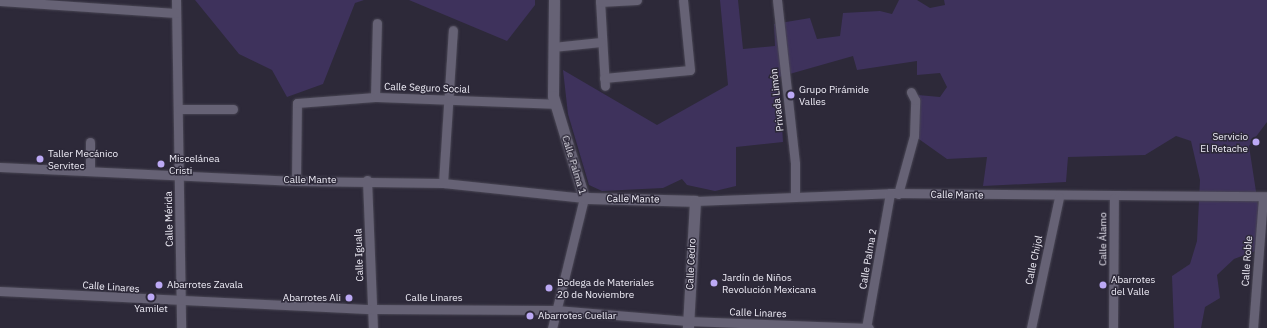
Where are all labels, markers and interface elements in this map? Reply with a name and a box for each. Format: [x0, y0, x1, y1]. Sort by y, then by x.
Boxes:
street label: Privada Limón [768, 68, 786, 132]
street label: Calle Seguro Social [384, 81, 470, 95]
place label: Grupo Pirámide Valles [799, 83, 869, 106]
marker: Grupo Pirámide Valles [786, 90, 796, 100]
place label: Servicio El Retache [1200, 130, 1248, 154]
street label: Calle Palma 1 [559, 134, 589, 196]
marker: Servicio El Retache [1251, 137, 1261, 147]
place label: Taller Mecánico Servitec [48, 147, 118, 170]
place label: Miscelánea Cristi [169, 152, 220, 176]
marker: Taller Mecánico Servitec [35, 154, 45, 164]
marker: Miscelánea Cristi [156, 159, 166, 169]
street label: Calle Mante [284, 174, 336, 186]
street label: Calle Mante [930, 189, 984, 201]
street label: Calle Mérida [163, 191, 175, 247]
street label: Calle Mante [606, 193, 660, 205]
street label: Calle Álamo [1097, 212, 1109, 266]
street label: Calle Iguala [352, 228, 366, 282]
street label: Calle Palma 2 [857, 228, 879, 290]
street label: Calle Chijol [1023, 234, 1045, 286]
street label: Calle Roble [1239, 235, 1255, 287]
street label: Calle Cedro [684, 238, 698, 290]
place label: Jardín de Niños Revolución Mexicana [722, 271, 816, 294]
place label: Abarrotes del Valle [1111, 273, 1155, 296]
place label: Bodega de Materiales 20 de Noviembre [557, 276, 654, 300]
marker: Jardín de Niños Revolución Mexicana [709, 278, 719, 288]
street label: Calle Linares [82, 279, 140, 295]
place label: Abarrotes Zavala [167, 279, 243, 291]
marker: Abarrotes Zavala [154, 280, 164, 290]
marker: Abarrotes del Valle [1098, 280, 1108, 290]
marker: Bodega de Materiales 20 de Noviembre [544, 283, 554, 293]
marker: Yamilet [146, 292, 156, 302]
place label: Abarrotes Ali [283, 292, 341, 304]
street label: Calle Linares [405, 292, 463, 304]
marker: Abarrotes Ali [344, 293, 354, 303]
place label: Yamilet [134, 303, 168, 315]
street label: Calle Linares [729, 306, 787, 320]
place label: Abarrotes Cuellar [538, 310, 616, 322]
marker: Abarrotes Cuellar [525, 311, 535, 321]

